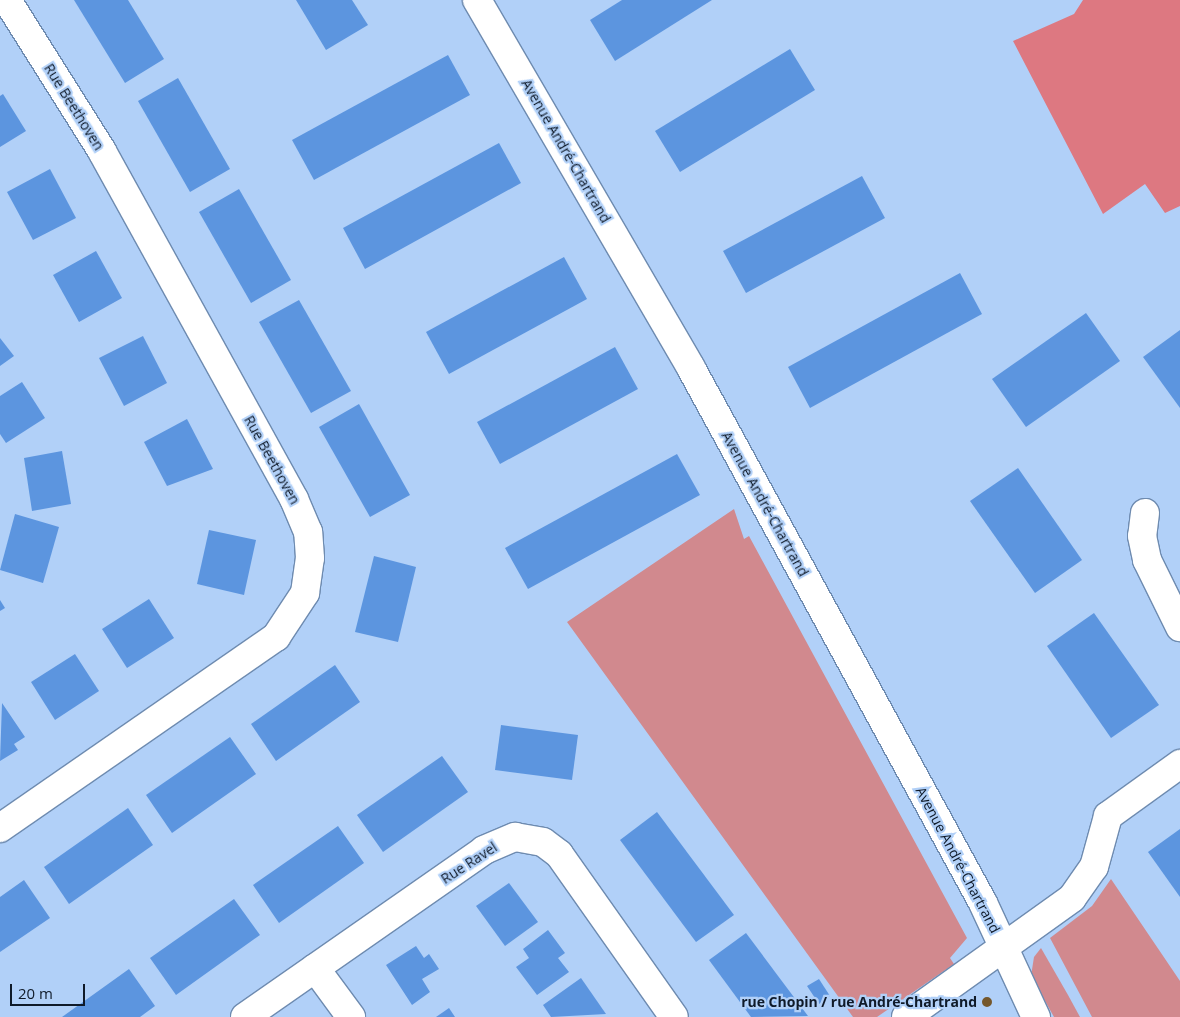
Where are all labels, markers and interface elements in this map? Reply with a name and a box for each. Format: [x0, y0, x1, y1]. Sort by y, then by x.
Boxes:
street label: Rue Beethoven [41, 61, 107, 153]
street label: Avenue André-Chartrand [518, 76, 614, 226]
street label: Rue Beethoven [241, 413, 303, 507]
street label: Avenue André-Chartrand [718, 429, 812, 579]
street label: Avenue André-Chartrand [912, 784, 1004, 936]
street label: Rue Ravel [438, 839, 500, 887]
scale bar [12, 974, 88, 1006]
text: 20 m [18, 983, 53, 1003]
place label: rue Chopin / rue André-Chartrand [741, 994, 977, 1010]
marker: rue Chopin / rue André-Chartrand [981, 996, 993, 1008]

